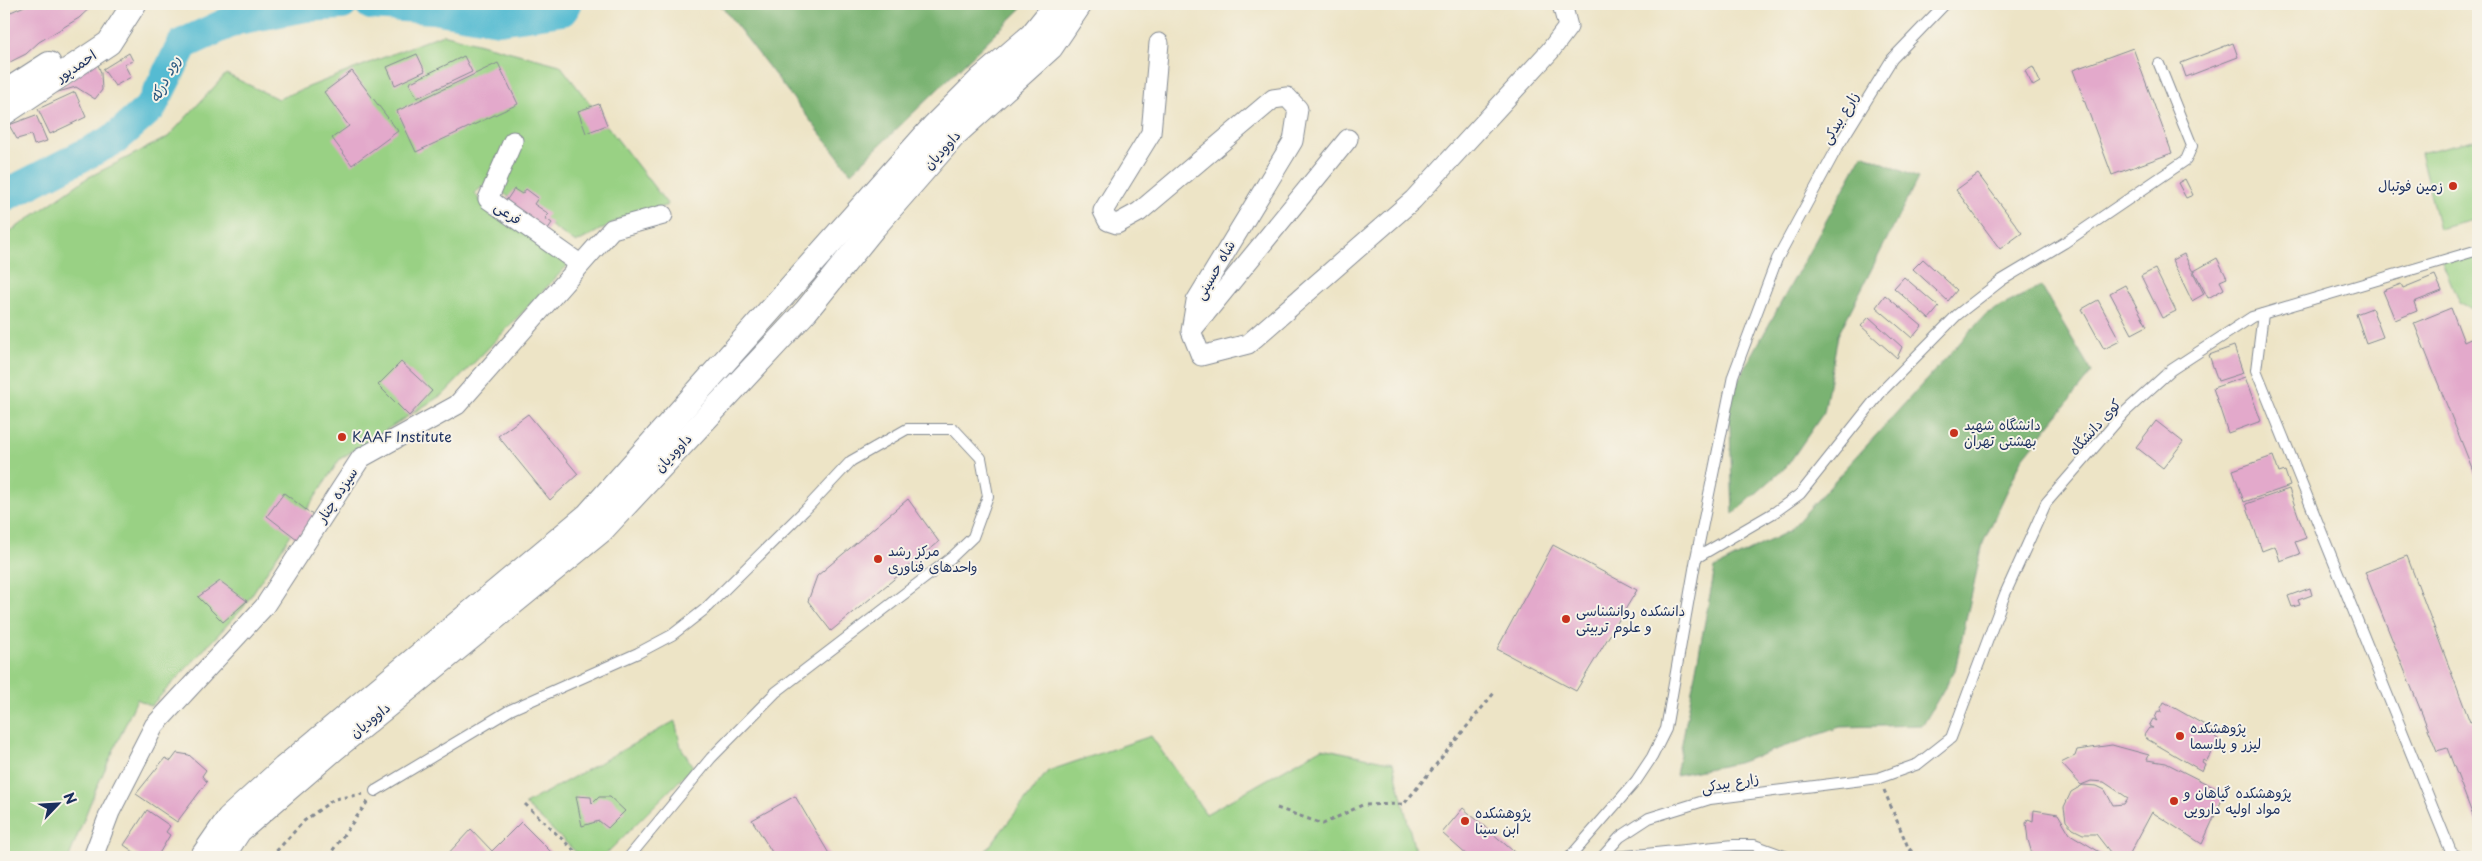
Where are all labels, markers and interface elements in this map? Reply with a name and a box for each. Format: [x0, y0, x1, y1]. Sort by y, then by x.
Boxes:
street label: احمدپور [50, 44, 100, 87]
water label: رود درکه [142, 51, 185, 106]
street label: زارع بیدکی [1816, 87, 1864, 148]
street label: داوودیان [918, 125, 965, 174]
place label: زمین فوتبال [2378, 175, 2443, 196]
marker: زمین فوتبال [2447, 180, 2459, 192]
street label: فرعی [490, 196, 526, 229]
street label: شاه حسینی [1189, 236, 1240, 303]
street label: کوی دانشگاه [2064, 394, 2126, 459]
place label: دانشگاه شهید بهشتی تهران [1964, 414, 2041, 451]
place label: KAAF Institute [352, 426, 452, 447]
marker: دانشگاه شهید بهشتی تهران [1948, 427, 1960, 439]
street label: داوودیان [649, 428, 696, 477]
marker: KAAF Institute [336, 431, 348, 443]
street label: سیزده چنار [310, 463, 362, 527]
place label: مرکز رشد واحدهای فناوری [888, 540, 978, 577]
marker: مرکز رشد واحدهای فناوری [872, 553, 884, 565]
place label: دانشکده روانشناسی و علوم تربیتی [1576, 600, 1685, 638]
marker: دانشکده روانشناسی و علوم تربیتی [1560, 613, 1572, 625]
street label: داوودیان [345, 697, 395, 743]
place label: پژوهشکده لیزر و پلاسما [2190, 717, 2261, 754]
marker: پژوهشکده لیزر و پلاسما [2174, 730, 2186, 742]
street label: زارع بیدکی [1699, 767, 1760, 798]
north arrow [32, 778, 82, 828]
place label: پژوهشکده گیاهان و مواد اولیه دارویی [2183, 782, 2292, 819]
text: N [58, 789, 82, 808]
marker: پژوهشکده گیاهان و مواد اولیه دارویی [2168, 795, 2180, 807]
place label: پژوهشکده ابن سینا [1475, 802, 1531, 839]
marker: پژوهشکده ابن سینا [1459, 815, 1471, 827]

